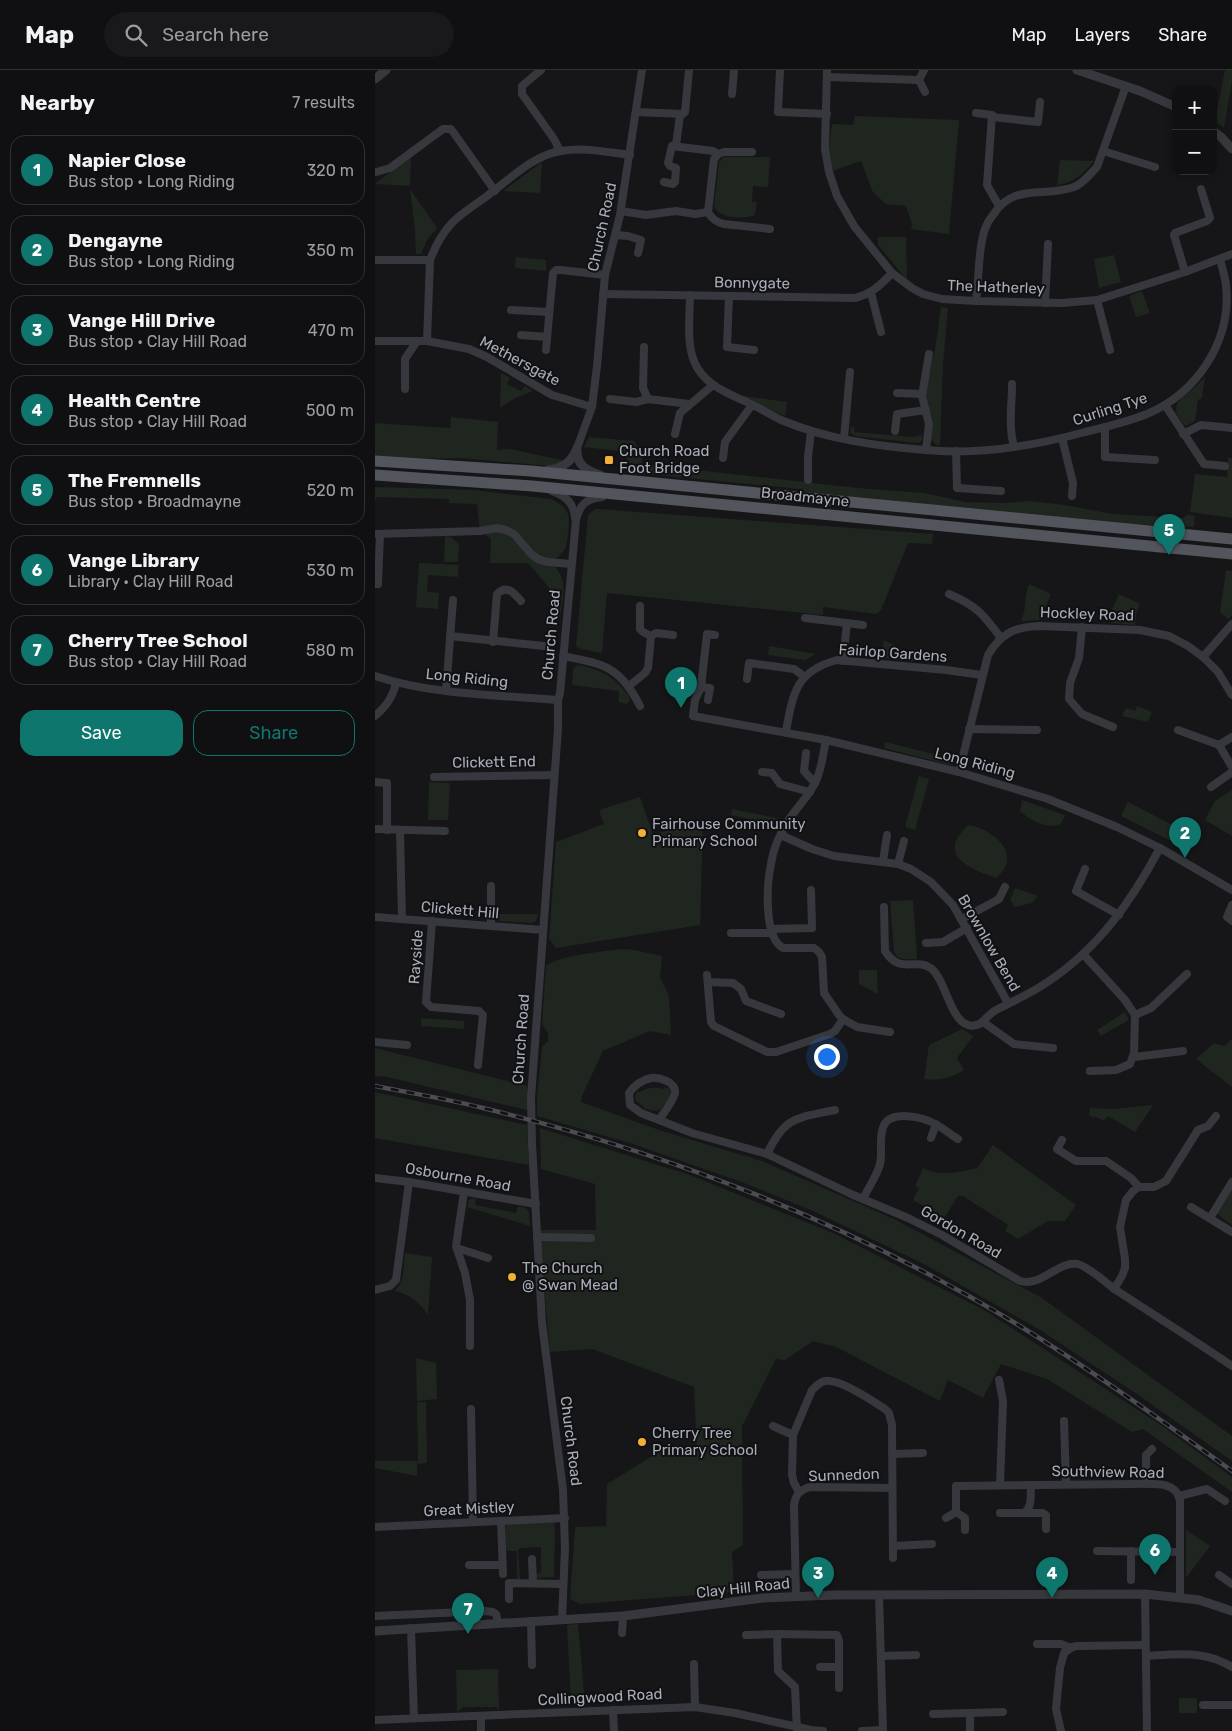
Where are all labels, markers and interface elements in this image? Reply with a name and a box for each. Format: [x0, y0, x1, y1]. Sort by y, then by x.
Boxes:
search box [104, 12, 454, 57]
text: Map [25, 21, 74, 49]
icon: search [122, 21, 150, 49]
text: Search here [162, 23, 269, 46]
text: Map [1012, 24, 1047, 46]
text: Layers [1075, 24, 1130, 46]
text: Share [1158, 24, 1207, 46]
map controls [1172, 85, 1217, 175]
button: + [1172, 85, 1217, 130]
text: Nearby [20, 90, 95, 115]
text: 7 results [292, 93, 355, 112]
button: − [1172, 130, 1217, 175]
text: Napier Close [68, 149, 186, 172]
text: 1 [33, 161, 41, 180]
text: 320 m [307, 161, 354, 180]
text: Bus stop · Long Riding [68, 172, 235, 191]
street label: Church Road [584, 181, 620, 273]
text: Dengayne [68, 229, 163, 252]
text: 2 [32, 241, 42, 260]
text: 350 m [307, 241, 354, 260]
text: Bus stop · Long Riding [68, 252, 235, 271]
street label: Bonnygate [714, 273, 790, 293]
street label: The Hatherley [947, 276, 1045, 298]
text: Vange Hill Drive [68, 309, 215, 332]
text: 3 [32, 321, 42, 340]
text: 470 m [308, 321, 354, 340]
text: Bus stop · Clay Hill Road [68, 332, 247, 351]
street label: Methersgate [477, 332, 563, 390]
text: Health Centre [68, 389, 201, 412]
street label: Curling Tye [1070, 389, 1150, 429]
text: 4 [32, 401, 42, 420]
text: 500 m [306, 401, 354, 420]
text: Bus stop · Clay Hill Road [68, 412, 247, 431]
place label: Church Road Foot Bridge [619, 442, 709, 477]
marker: Church Road Foot Bridge [603, 454, 615, 466]
text: The Fremnells [68, 469, 201, 492]
text: 5 [32, 481, 42, 500]
text: 520 m [307, 481, 354, 500]
street label: Broadmayne [760, 483, 850, 511]
text: Bus stop · Broadmayne [68, 492, 241, 511]
pin: 5 [1153, 514, 1185, 555]
text: Vange Library [68, 549, 199, 572]
text: 6 [32, 561, 42, 580]
text: 530 m [307, 561, 354, 580]
text: Library · Clay Hill Road [68, 572, 233, 591]
street label: Church Road [538, 589, 564, 681]
street label: Hockley Road [1040, 603, 1134, 625]
text: Cherry Tree School [68, 629, 248, 652]
street label: Fairlop Gardens [838, 640, 948, 666]
text: 7 [32, 641, 42, 660]
text: 580 m [306, 641, 354, 660]
text: Bus stop · Clay Hill Road [68, 652, 247, 671]
street label: Long Riding [425, 665, 509, 691]
pin: 1 [665, 667, 697, 708]
button: Save [20, 710, 183, 756]
button: Share [193, 710, 355, 756]
street label: Long Riding [933, 744, 1017, 782]
street label: Clickett End [452, 752, 536, 772]
place label: Fairhouse Community Primary School [652, 815, 806, 850]
pin: 2 [1169, 817, 1201, 858]
marker: Fairhouse Community Primary School [636, 827, 648, 839]
street label: Brownlow Bend [954, 891, 1024, 995]
street label: Clickett Hill [420, 898, 500, 922]
street label: Rayside [405, 929, 427, 985]
street label: Church Road [509, 993, 533, 1085]
your location [814, 1044, 840, 1070]
street label: Osbourne Road [404, 1159, 512, 1195]
street label: Gordon Road [917, 1202, 1005, 1262]
place label: The Church @ Swan Mead [522, 1259, 618, 1294]
marker: The Church @ Swan Mead [506, 1271, 518, 1283]
street label: Church Road [557, 1395, 585, 1487]
place label: Cherry Tree Primary School [652, 1424, 757, 1459]
marker: Cherry Tree Primary School [636, 1436, 648, 1448]
street label: Southview Road [1051, 1462, 1165, 1482]
street label: Sunnedon [808, 1465, 880, 1485]
street label: Great Mistley [423, 1498, 515, 1520]
pin: 6 [1139, 1534, 1171, 1575]
pin: 3 [802, 1557, 834, 1598]
pin: 4 [1036, 1557, 1068, 1598]
street label: Clay Hill Road [695, 1574, 791, 1602]
pin: 7 [452, 1593, 484, 1634]
street label: Collingwood Road [537, 1685, 663, 1709]

